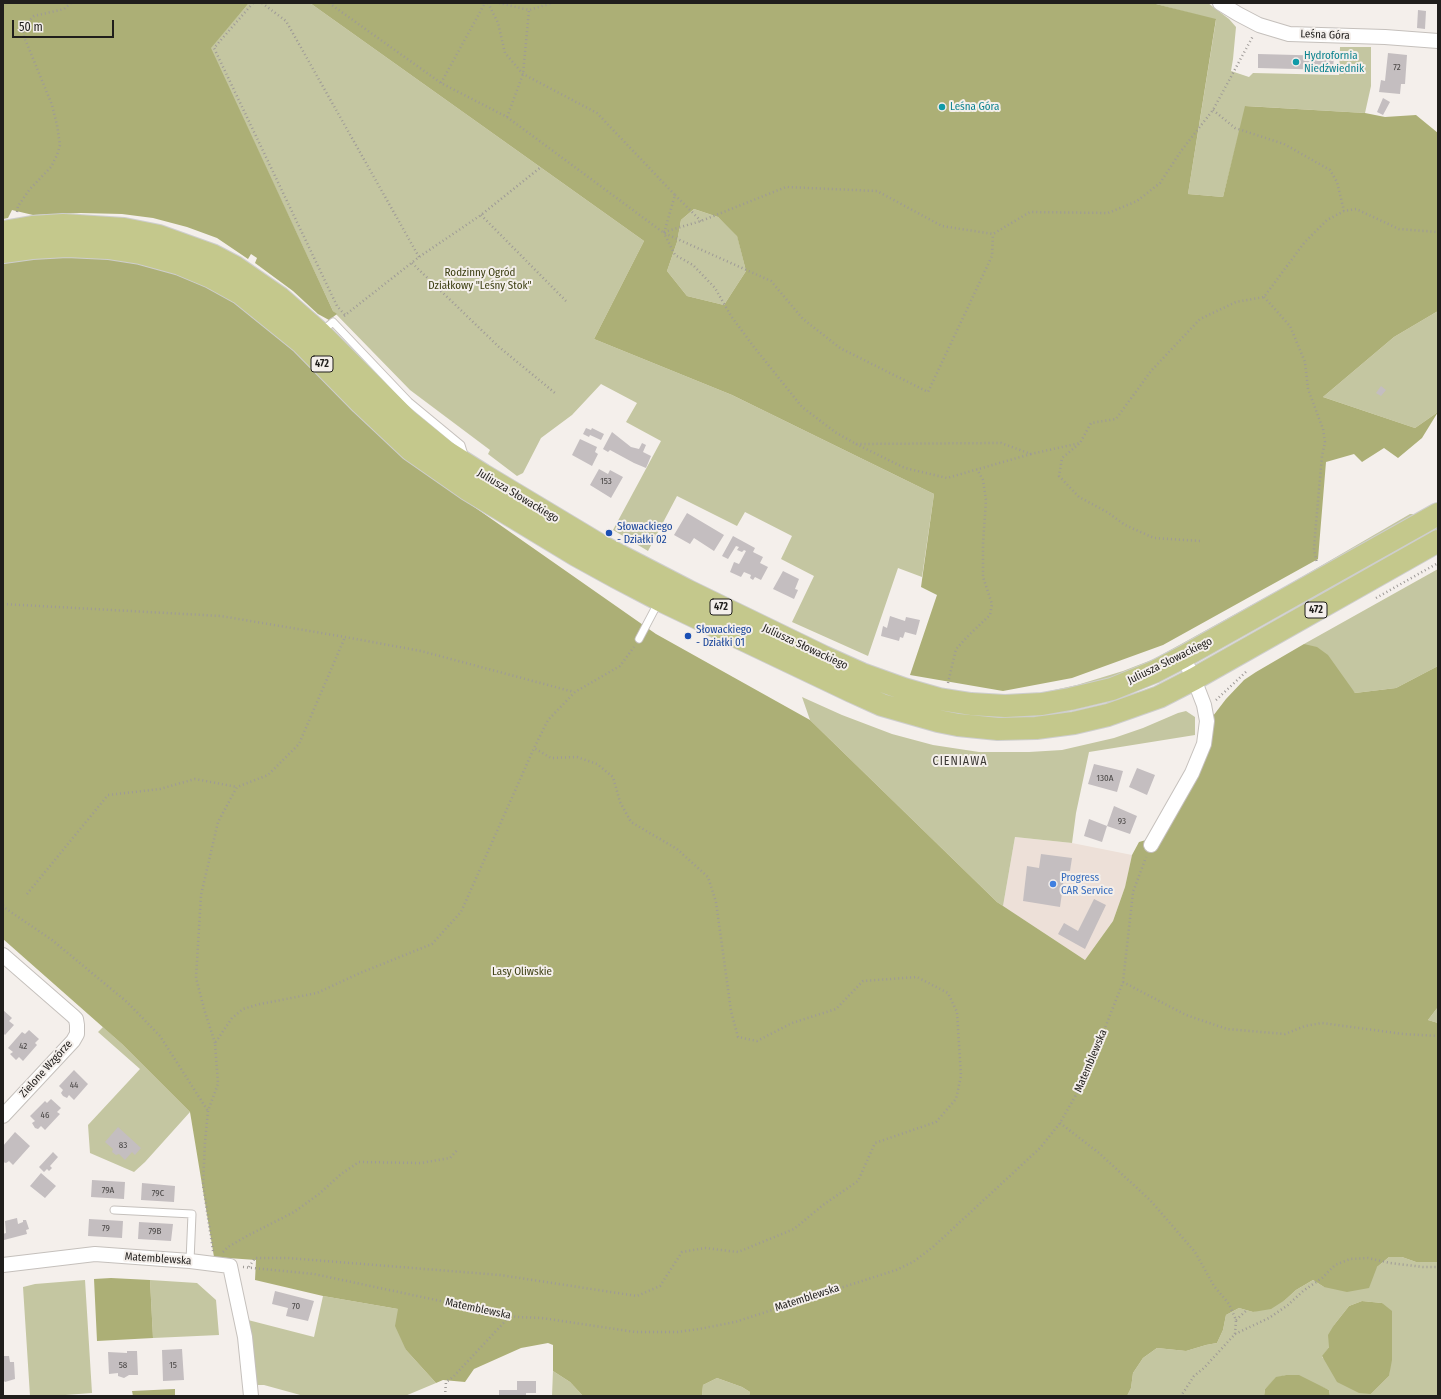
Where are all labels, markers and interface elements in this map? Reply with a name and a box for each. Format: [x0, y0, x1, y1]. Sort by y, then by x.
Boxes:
scale bar [14, 12, 116, 38]
text: 50 m [19, 20, 43, 34]
street label: Leśna Góra [1300, 28, 1350, 42]
place label: Hydrofornia Niedźwiednik [1304, 49, 1364, 75]
marker: Hydrofornia Niedźwiednik [1291, 57, 1301, 67]
house number: 72 [1393, 62, 1401, 72]
place label: Leśna Góra [950, 100, 1000, 114]
marker: Leśna Góra [937, 102, 947, 112]
park label: Rodzinny Ogród Działkowy "Leśny Stok" [428, 266, 532, 292]
road number: 472 [311, 356, 333, 372]
street label: Juliusza Słowackiego [475, 466, 561, 526]
house number: 153 [600, 476, 612, 486]
place label: Słowackiego - Działki 02 [617, 520, 673, 546]
marker: Słowackiego - Działki 02 [604, 528, 614, 538]
road number: 472 [710, 599, 732, 615]
road number: 472 [1305, 602, 1327, 618]
street label: Juliusza Słowackiego [760, 621, 850, 673]
place label: Słowackiego - Działki 01 [696, 623, 752, 649]
marker: Słowackiego - Działki 01 [683, 631, 693, 641]
street label: Juliusza Słowackiego [1125, 635, 1215, 687]
district label: CIENIAWA [933, 755, 987, 769]
house number: 130A [1097, 773, 1113, 783]
house number: 93 [1118, 816, 1126, 826]
place label: Progress CAR Service [1061, 871, 1113, 897]
marker: Progress CAR Service [1048, 879, 1058, 889]
park label: Lasy Oliwskie [492, 965, 552, 979]
street label: Matemblewska [1072, 1028, 1110, 1094]
street label: Zielone Wzgórze [17, 1038, 75, 1100]
house number: 42 [19, 1041, 27, 1051]
house number: 44 [70, 1080, 78, 1090]
house number: 46 [41, 1110, 49, 1120]
house number: 83 [119, 1140, 127, 1150]
house number: 79A [102, 1185, 114, 1195]
house number: 79C [152, 1188, 164, 1198]
house number: 79 [102, 1223, 110, 1233]
house number: 79B [149, 1226, 161, 1236]
street label: Matemblewska [124, 1250, 192, 1268]
street label: Matemblewska [773, 1281, 841, 1315]
street label: Matemblewska [444, 1296, 512, 1322]
house number: 70 [292, 1301, 300, 1311]
house number: 58 [119, 1360, 127, 1370]
house number: 15 [169, 1360, 177, 1370]

